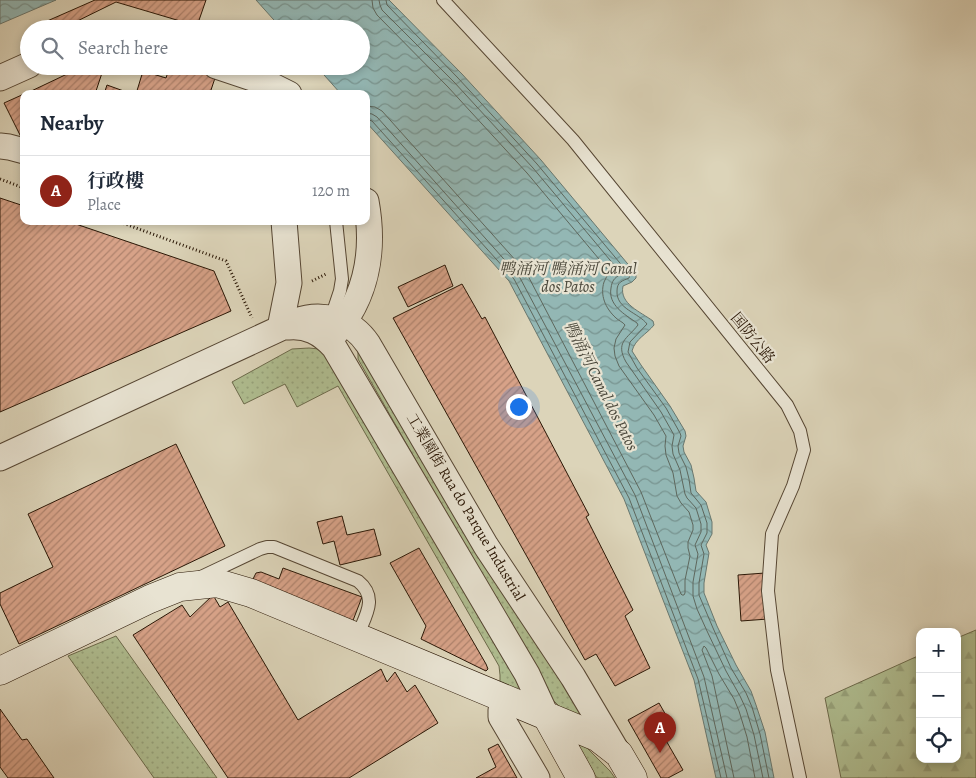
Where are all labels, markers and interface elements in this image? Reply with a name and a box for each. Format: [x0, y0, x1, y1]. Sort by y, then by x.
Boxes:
search box [20, 20, 370, 75]
icon: search [38, 34, 66, 62]
text: Search here [78, 35, 168, 61]
text: Nearby [40, 109, 103, 137]
text: 行政樓 [87, 168, 144, 194]
text: A [51, 180, 61, 202]
text: 120 m [312, 180, 350, 202]
text: Place [87, 194, 121, 216]
water label: 鸭涌河 鴨涌河 Canal dos Patos [499, 258, 637, 298]
street label: 国防公路 [726, 308, 780, 368]
water label: 鴨涌河 Canal dos Patos [559, 317, 643, 455]
your location [506, 394, 532, 420]
street label: 工業園街 Rua do Parque Industrial [402, 409, 530, 605]
map controls [916, 628, 961, 763]
button: + [916, 628, 961, 673]
button: − [916, 673, 961, 718]
pin: A [644, 712, 676, 753]
button: locate [916, 718, 961, 763]

